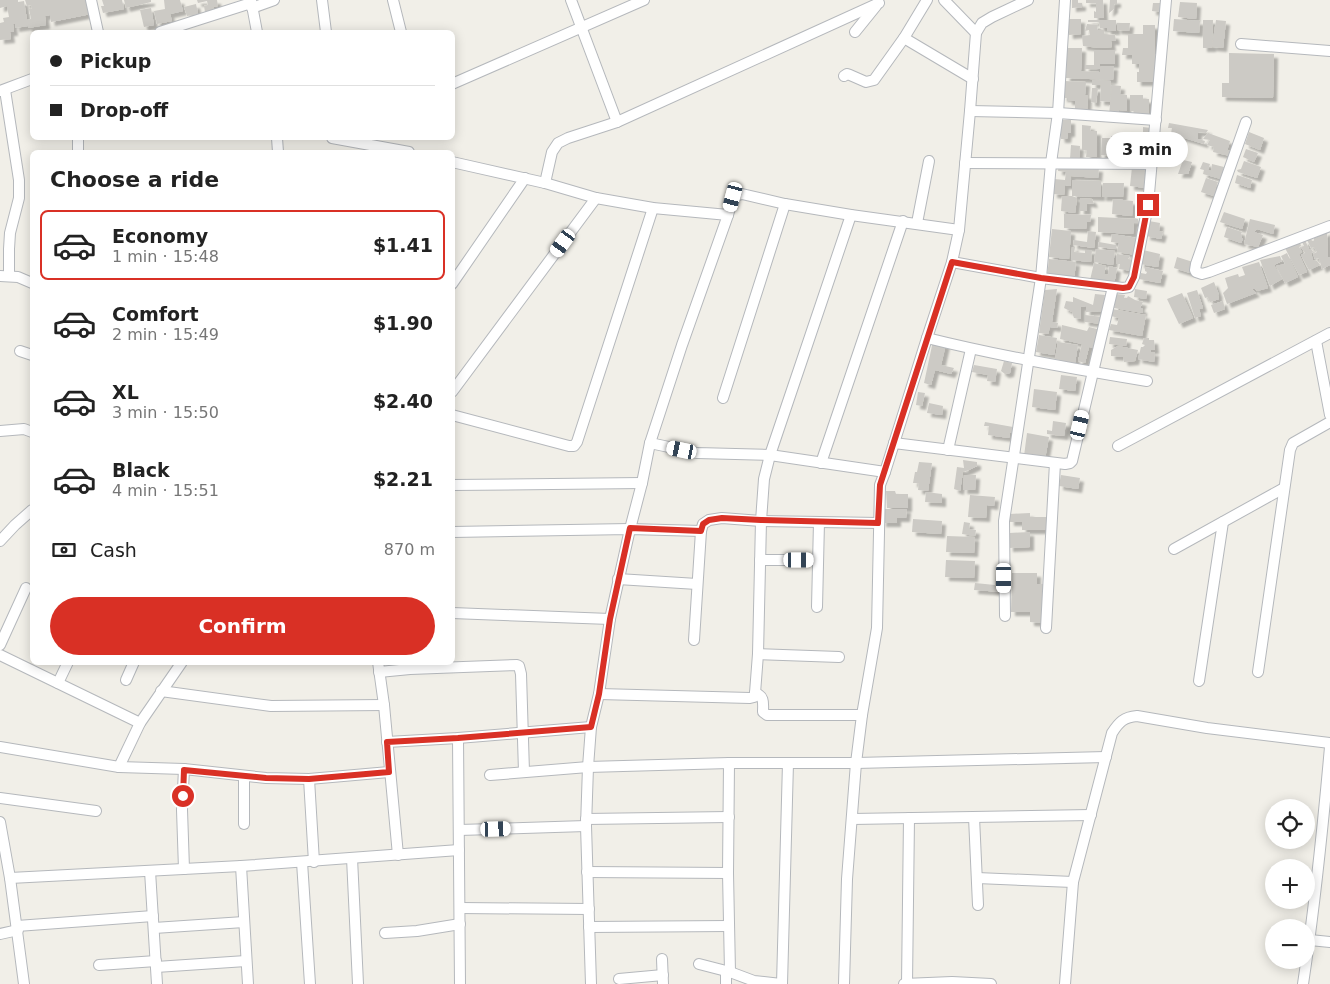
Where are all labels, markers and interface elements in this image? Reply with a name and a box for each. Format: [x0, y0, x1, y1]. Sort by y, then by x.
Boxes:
text: Pickup [80, 50, 151, 72]
text: Drop-off [80, 99, 168, 121]
callout: 3 min [1107, 132, 1189, 168]
text: 3 min [1122, 140, 1172, 159]
text: Choose a ride [50, 167, 219, 192]
car [721, 181, 744, 213]
route end [1137, 194, 1159, 216]
icon: car [52, 223, 97, 268]
text: Economy [112, 225, 208, 247]
car [548, 226, 577, 260]
text: $1.41 [373, 234, 433, 256]
text: 1 min · 15:48 [112, 247, 219, 266]
icon: car [52, 301, 97, 346]
text: Comfort [112, 303, 199, 325]
text: $1.90 [373, 312, 433, 334]
text: 2 min · 15:49 [112, 325, 219, 344]
icon: car [52, 379, 97, 424]
text: XL [112, 381, 139, 403]
text: $2.40 [373, 390, 433, 412]
text: 3 min · 15:50 [112, 403, 219, 422]
car [1069, 409, 1090, 441]
car [665, 440, 698, 460]
icon: car [52, 457, 97, 502]
text: Black [112, 459, 170, 481]
text: $2.21 [373, 468, 433, 490]
text: 4 min · 15:51 [112, 481, 219, 500]
icon: cash [50, 536, 78, 564]
text: Cash [90, 539, 137, 561]
text: 870 m [384, 540, 435, 559]
car [784, 553, 814, 568]
car [996, 563, 1011, 593]
button: Confirm [50, 597, 435, 655]
route start [172, 785, 194, 807]
map controls [1265, 799, 1315, 969]
button: locate [1265, 799, 1315, 849]
car [480, 821, 511, 837]
button: + [1265, 859, 1315, 909]
button: − [1265, 919, 1315, 969]

